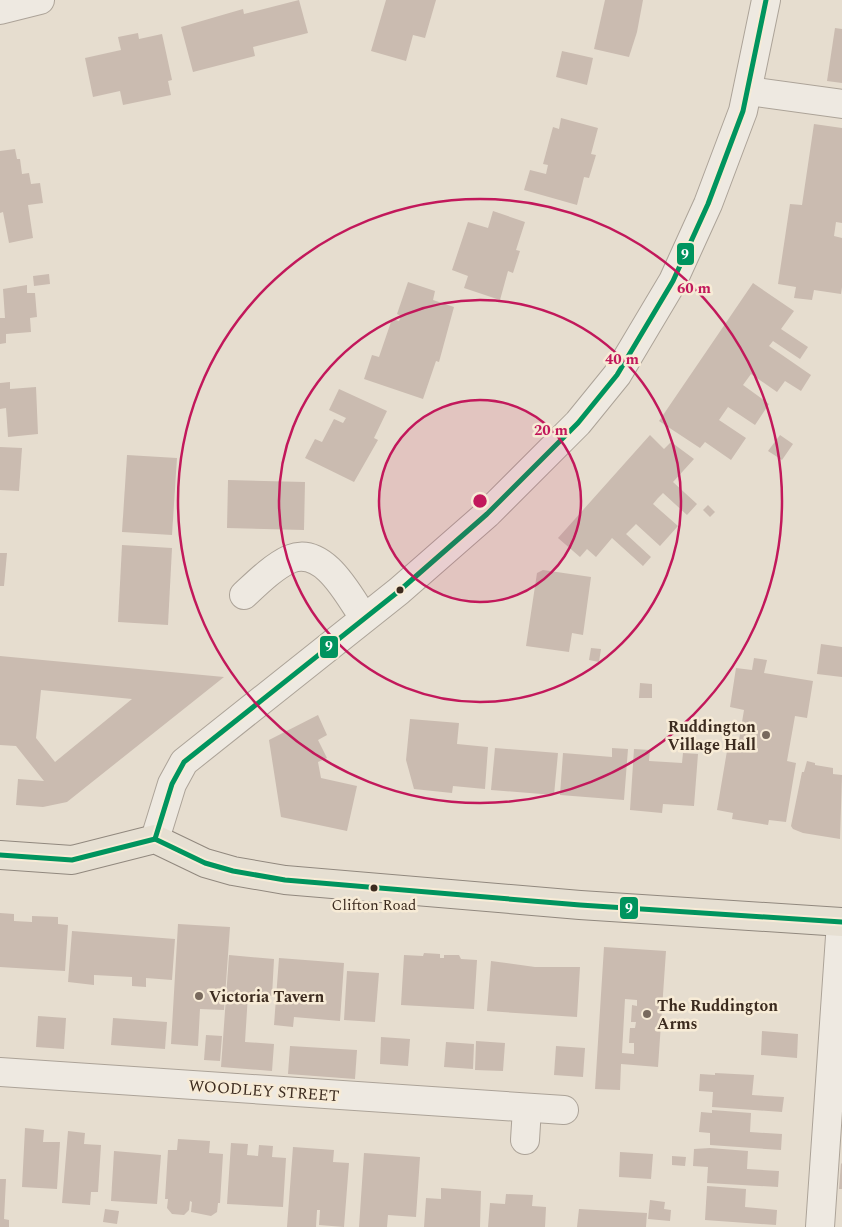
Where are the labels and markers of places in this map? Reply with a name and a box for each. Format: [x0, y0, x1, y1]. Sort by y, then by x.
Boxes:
centre of rings [471, 492, 489, 510]
unlabelled marker [395, 585, 405, 595]
place label: Ruddington Village Hall [668, 715, 756, 757]
marker: Ruddington Village Hall [760, 729, 772, 741]
marker: Clifton Road [369, 883, 379, 893]
place label: Clifton Road [332, 894, 416, 917]
place label: Victoria Tavern [209, 985, 325, 1009]
marker: Victoria Tavern [193, 990, 205, 1002]
place label: The Ruddington Arms [657, 994, 778, 1036]
marker: The Ruddington Arms [641, 1008, 653, 1020]

